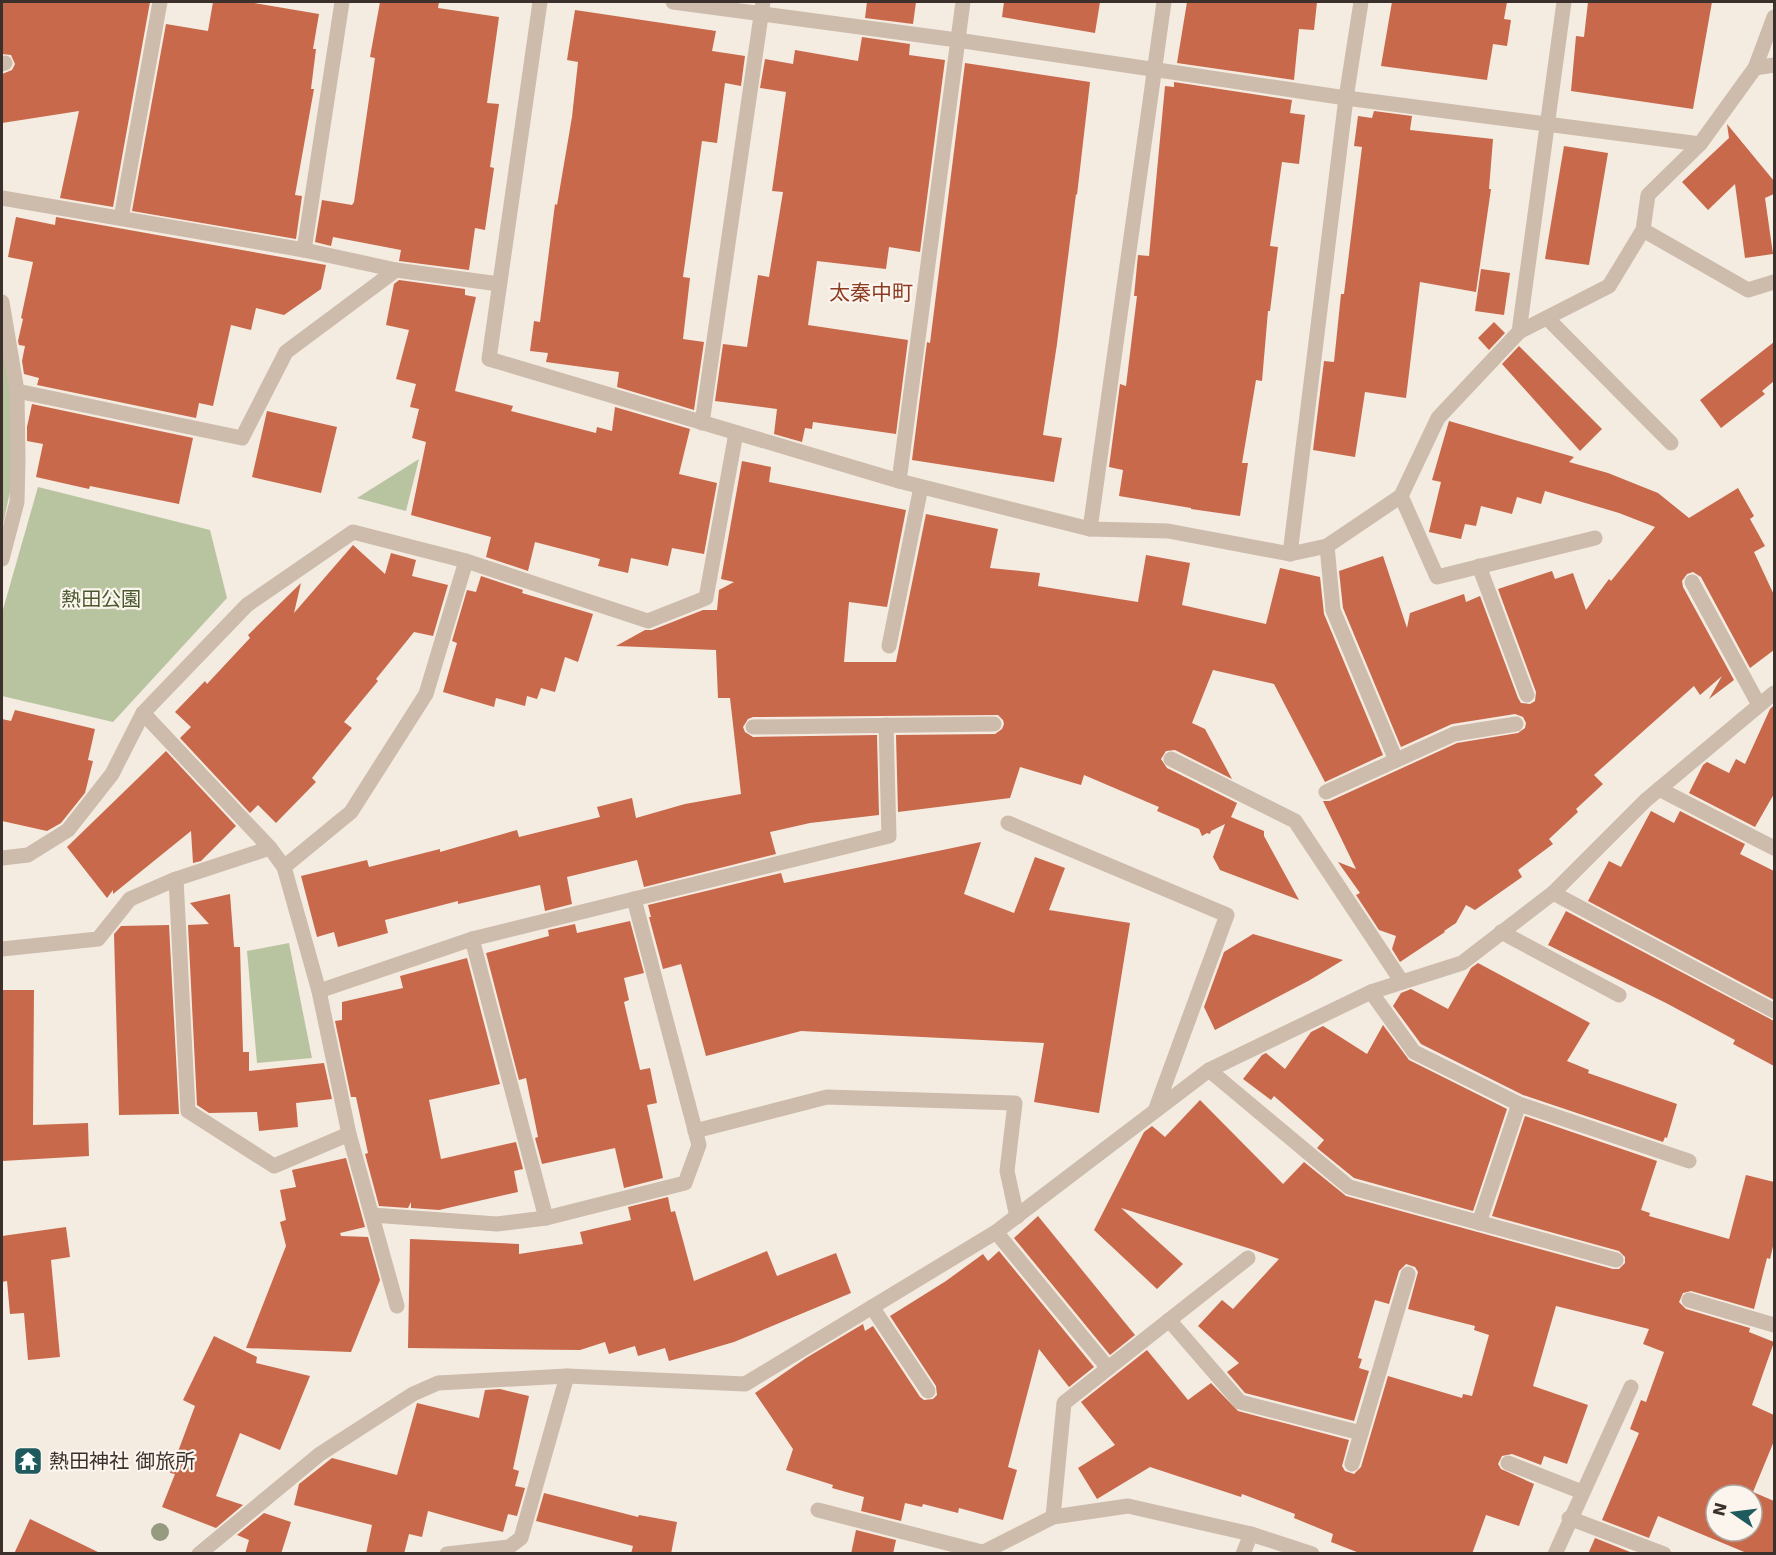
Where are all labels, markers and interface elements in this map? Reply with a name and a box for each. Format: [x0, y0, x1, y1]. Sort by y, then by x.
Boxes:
district label: 太秦中町 [829, 281, 913, 305]
park label: 熱田公園 [61, 587, 141, 611]
temple icon: 熱田神社 御旅所 [12, 1445, 44, 1477]
place label: 熱田神社 御旅所 [49, 1449, 195, 1473]
north arrow [1704, 1483, 1764, 1543]
text: N [1709, 1501, 1731, 1518]

